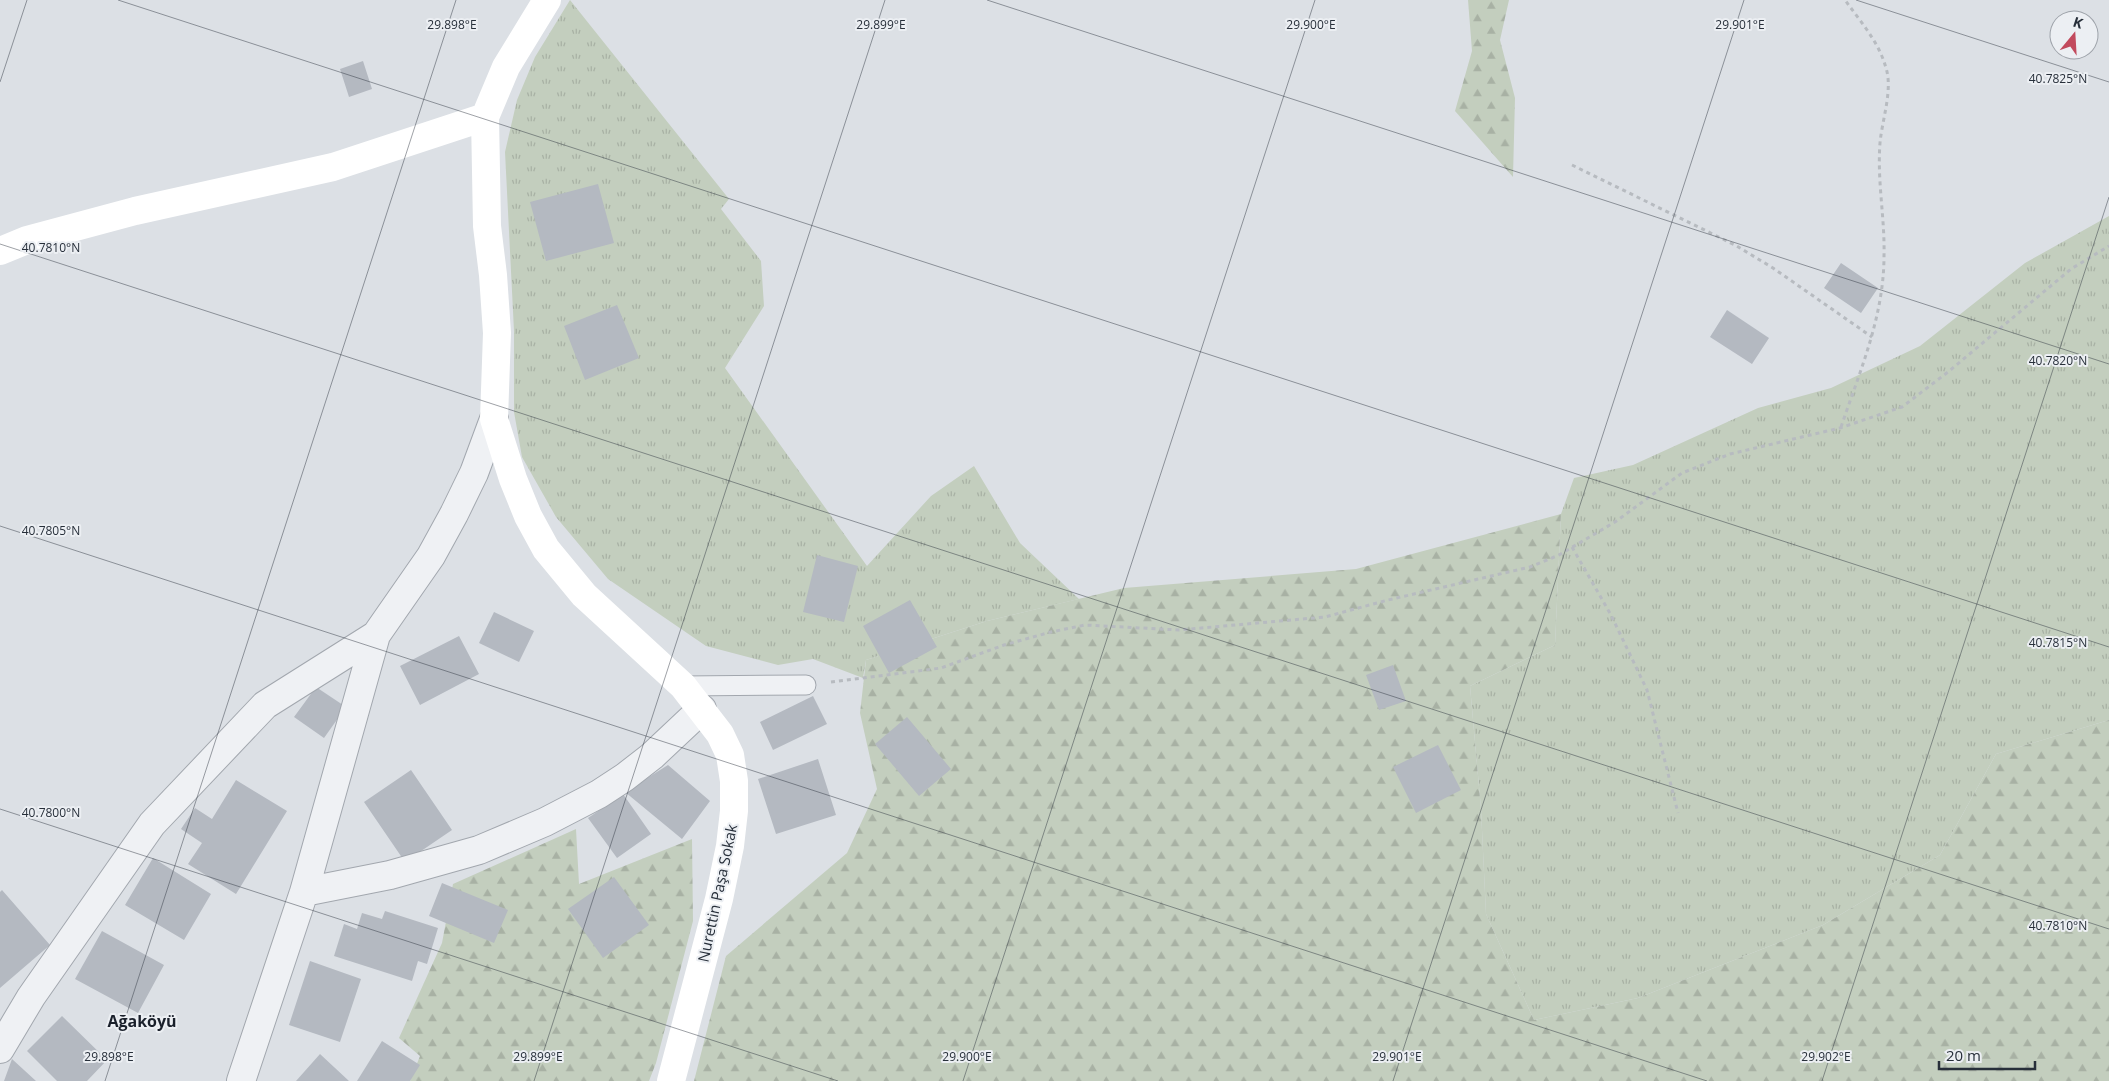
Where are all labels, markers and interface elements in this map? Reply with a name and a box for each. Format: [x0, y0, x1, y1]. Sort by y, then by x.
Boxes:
north arrow [2049, 10, 2099, 60]
text: K [2071, 12, 2086, 33]
text: 29.898°E [427, 16, 477, 33]
text: 29.899°E [856, 16, 906, 33]
text: 29.900°E [1286, 16, 1336, 33]
text: 29.901°E [1715, 16, 1765, 33]
text: 40.7825°N [2029, 70, 2087, 87]
text: 40.7810°N [22, 239, 80, 256]
text: 40.7820°N [2029, 352, 2087, 369]
text: 40.7805°N [22, 522, 80, 539]
text: 40.7815°N [2029, 634, 2087, 651]
text: 40.7800°N [22, 804, 80, 821]
street label: Nurettin Paşa Sokak [693, 822, 741, 964]
text: 40.7810°N [2029, 917, 2087, 934]
district label: Ağaköyü [107, 1010, 177, 1032]
scale bar [1939, 1038, 2035, 1070]
text: 20 m [1946, 1045, 1981, 1065]
text: 29.898°E [84, 1048, 134, 1065]
text: 29.899°E [513, 1048, 563, 1065]
text: 29.900°E [942, 1048, 992, 1065]
text: 29.901°E [1372, 1048, 1422, 1065]
text: 29.902°E [1801, 1048, 1851, 1065]

